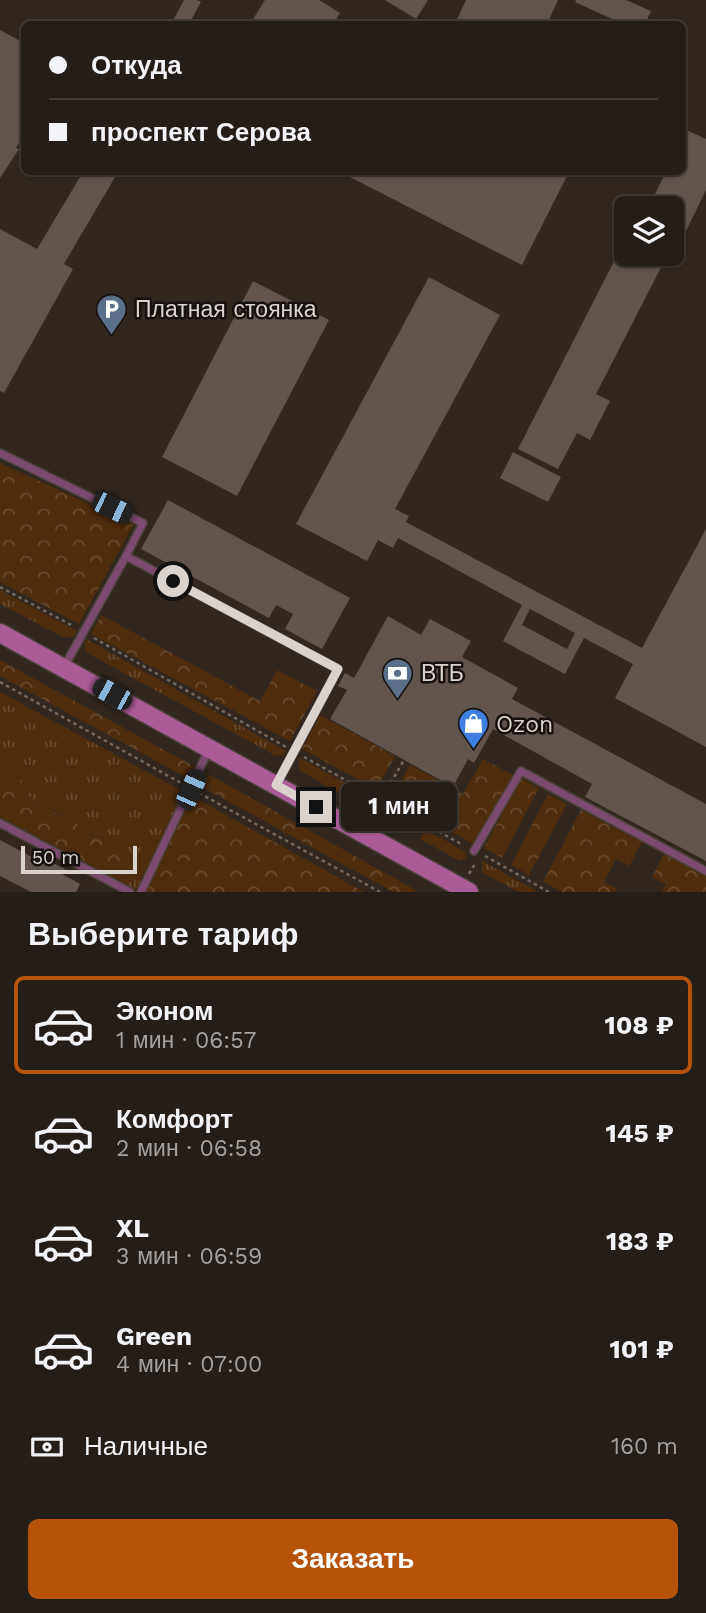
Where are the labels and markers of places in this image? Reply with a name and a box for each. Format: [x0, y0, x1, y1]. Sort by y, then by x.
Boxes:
parking icon: Платная стоянка [95, 292, 129, 336]
place label: Платная стоянка [135, 296, 317, 323]
bank icon: ВТБ [381, 656, 415, 700]
place label: ВТБ [421, 660, 464, 687]
shop icon: Ozon [456, 707, 490, 751]
place label: Ozon [496, 711, 553, 738]

